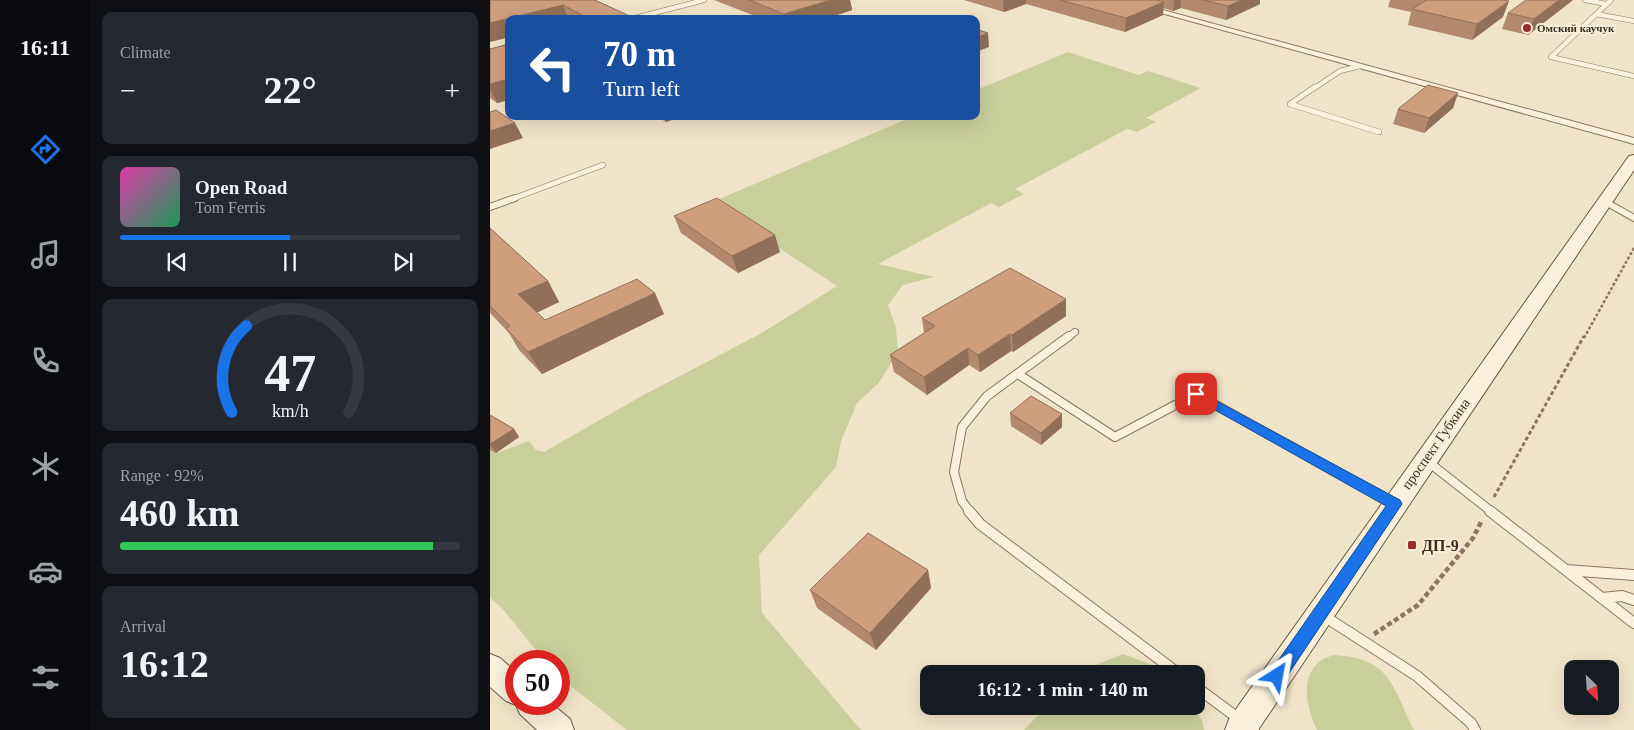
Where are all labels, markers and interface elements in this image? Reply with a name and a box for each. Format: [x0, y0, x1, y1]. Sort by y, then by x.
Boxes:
marker: Омский каучук [1521, 22, 1533, 34]
place label: Омский каучук [1537, 22, 1615, 34]
text: 16:11 [20, 35, 70, 60]
icon: left [520, 35, 585, 100]
text: 70 m [603, 35, 676, 74]
text: Climate [120, 44, 171, 61]
text: 22° [263, 69, 317, 111]
text: − [120, 75, 136, 106]
text: + [444, 75, 460, 106]
text: Turn left [603, 76, 680, 101]
icon: directions [28, 132, 63, 167]
text: Open Road [195, 177, 287, 198]
text: Tom Ferris [195, 199, 265, 216]
icon: music [28, 237, 63, 272]
icon: previous [163, 248, 191, 276]
icon: pause [276, 248, 304, 276]
icon: next [389, 248, 417, 276]
icon: phone [28, 343, 63, 378]
text: 47 [264, 345, 316, 402]
pin [1175, 373, 1217, 415]
icon: arrive [1182, 380, 1210, 408]
street label: проспект Губкина [1399, 395, 1473, 492]
text: km/h [272, 401, 308, 421]
icon: climate [28, 449, 63, 484]
text: Range · 92% [120, 467, 204, 484]
text: 460 km [120, 492, 239, 534]
place label: ДП-9 [1422, 537, 1459, 555]
marker: ДП-9 [1406, 539, 1418, 551]
icon: car [28, 554, 63, 589]
text: Arrival [120, 618, 166, 635]
text: 16:12 [120, 643, 209, 685]
position arrow [1250, 649, 1302, 701]
speed limit sign: 50 [505, 650, 570, 715]
icon: filters [28, 660, 63, 695]
north arrow [1564, 660, 1619, 715]
map controls [1564, 660, 1619, 715]
text: 16:12 · 1 min · 140 m [977, 679, 1148, 700]

